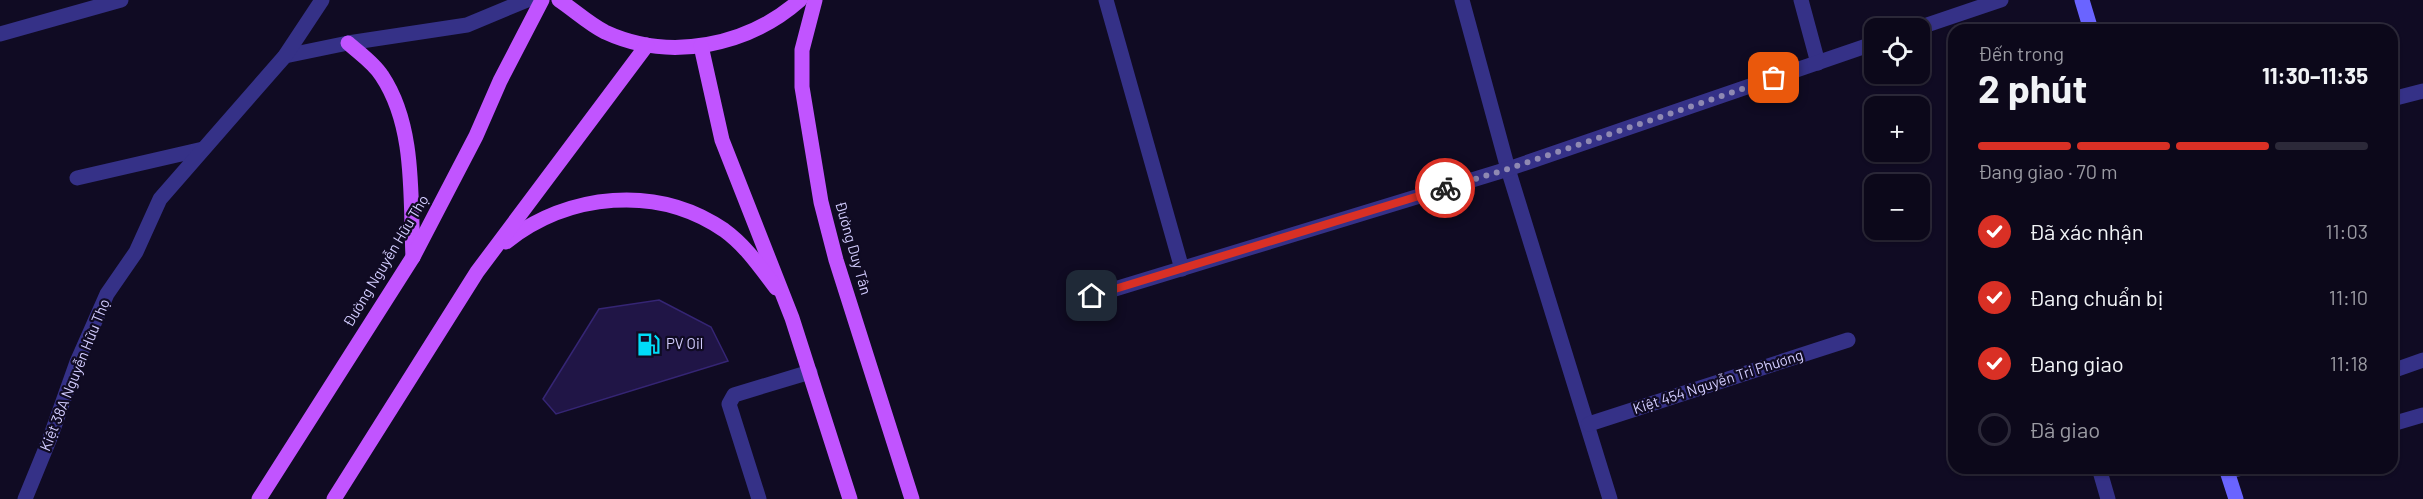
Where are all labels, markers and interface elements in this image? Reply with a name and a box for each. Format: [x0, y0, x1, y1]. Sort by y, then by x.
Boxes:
map controls [1864, 18, 1930, 240]
button: locate [1864, 18, 1930, 84]
text: Đến trong [1978, 41, 2064, 65]
pin [1748, 52, 1799, 103]
icon: bag [1757, 61, 1790, 94]
text: 11:30–11:35 [2262, 62, 2368, 88]
text: 2 phút [1978, 64, 2087, 111]
button: + [1864, 96, 1930, 162]
courier [1415, 158, 1475, 218]
text: Đang giao · 70 m [1978, 159, 2118, 183]
icon: bike [1429, 172, 1462, 205]
button: − [1864, 174, 1930, 240]
street label: Đường Nguyễn Hữu Thọ [339, 191, 432, 330]
street label: Đường Duy Tân [832, 199, 876, 297]
icon: check [1978, 215, 2011, 248]
text: Đã xác nhận [2029, 218, 2144, 244]
text: 11:03 [2326, 219, 2368, 243]
pin [1066, 270, 1117, 321]
icon: home [1075, 279, 1108, 312]
icon: check [1978, 281, 2011, 314]
text: Đang chuẩn bị [2029, 284, 2163, 310]
text: 11:10 [2329, 285, 2368, 309]
street label: Kiệt 38A Nguyễn Hữu Thọ [35, 296, 113, 453]
fuel station icon: PV Oil [635, 331, 661, 357]
place label: PV Oil [666, 334, 703, 352]
street label: Kiệt 454 Nguyễn Tri Phương [1630, 345, 1805, 417]
icon: check [1978, 347, 2011, 380]
text: Đang giao [2029, 350, 2124, 376]
text: 11:18 [2330, 351, 2368, 375]
text: Đã giao [2029, 416, 2100, 442]

